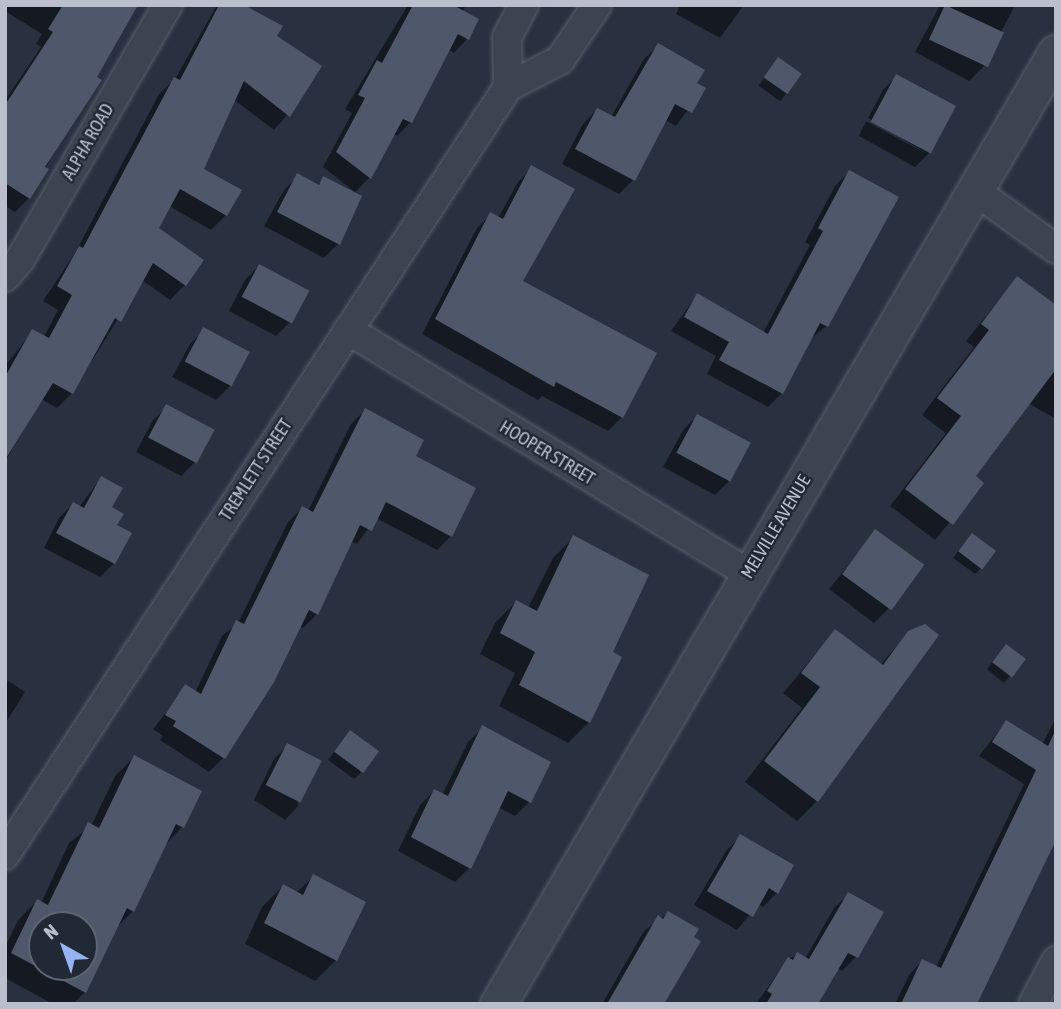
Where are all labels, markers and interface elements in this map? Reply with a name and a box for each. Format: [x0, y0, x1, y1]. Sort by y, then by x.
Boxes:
street label: ALPHA ROAD [58, 100, 118, 184]
street label: TREMLETT STREET [215, 415, 297, 525]
street label: HOOPER STREET [496, 416, 598, 490]
street label: MELVILLE AVENUE [737, 471, 815, 583]
north arrow [28, 911, 98, 981]
text: N [39, 919, 62, 943]

